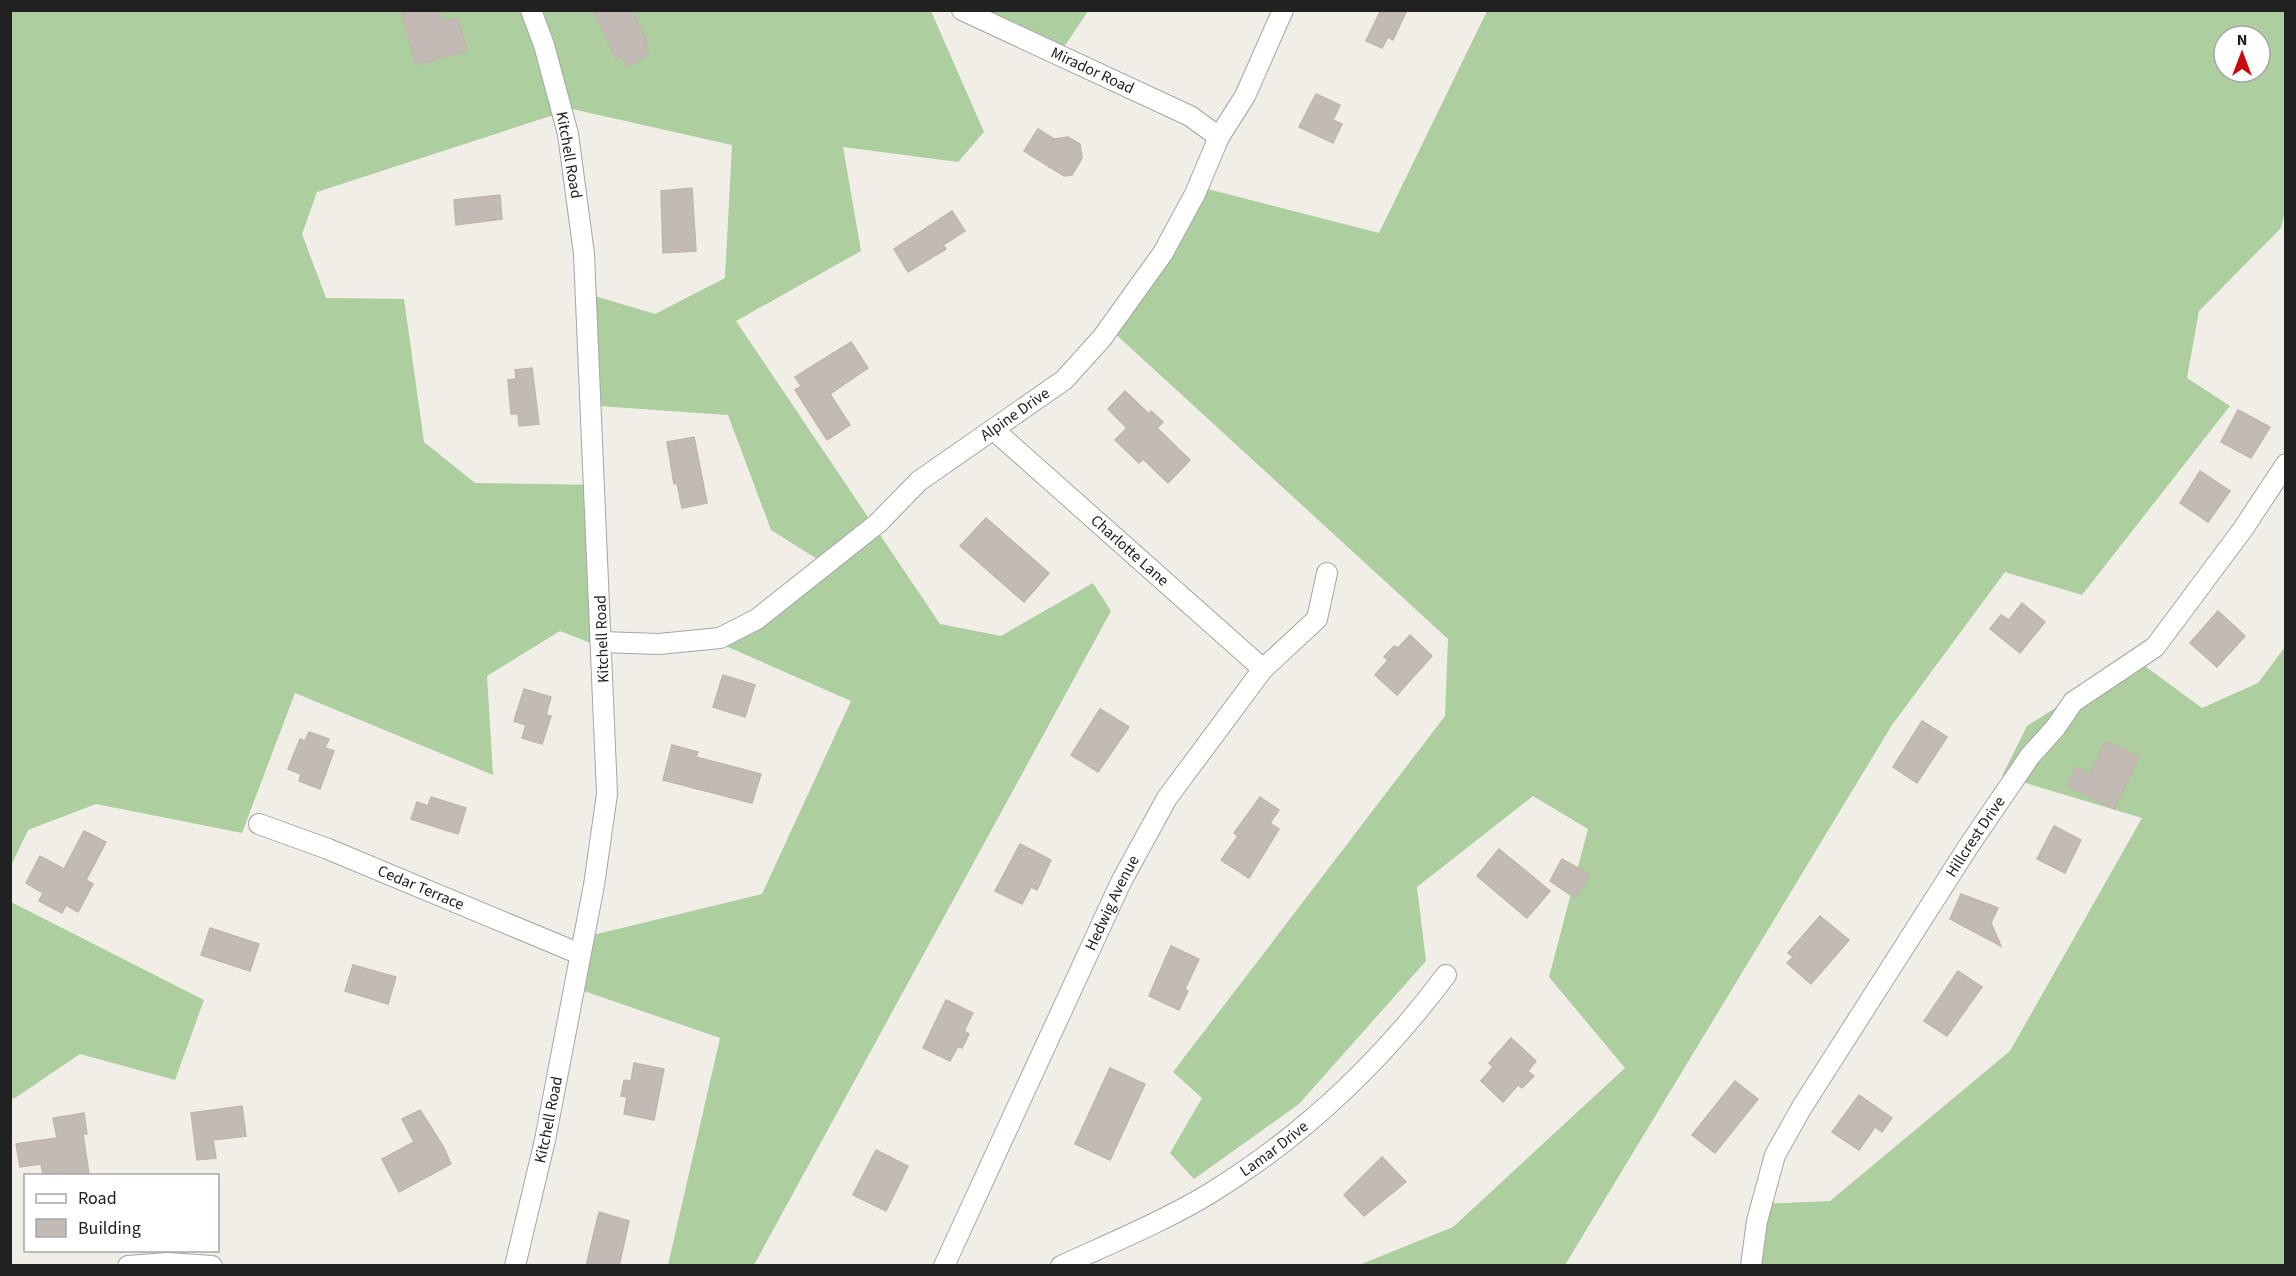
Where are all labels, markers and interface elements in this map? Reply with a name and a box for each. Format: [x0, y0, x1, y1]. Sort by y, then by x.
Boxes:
north arrow [2212, 24, 2272, 84]
text: N [2237, 29, 2247, 51]
street label: Mirador Road [1047, 42, 1138, 100]
street label: Kitchell Road [551, 110, 587, 200]
street label: Alpine Drive [976, 382, 1054, 446]
street label: Charlotte Lane [1086, 510, 1174, 591]
street label: Kitchell Road [589, 595, 615, 683]
street label: Hillcrest Drive [1941, 792, 2010, 881]
street label: Hedwig Avenue [1080, 851, 1145, 954]
street label: Cedar Terrace [374, 860, 468, 916]
street label: Kitchell Road [529, 1075, 568, 1165]
street label: Lamar Drive [1235, 1116, 1313, 1182]
legend [24, 1174, 219, 1252]
text: Road [78, 1186, 117, 1211]
text: Building [78, 1216, 141, 1241]

